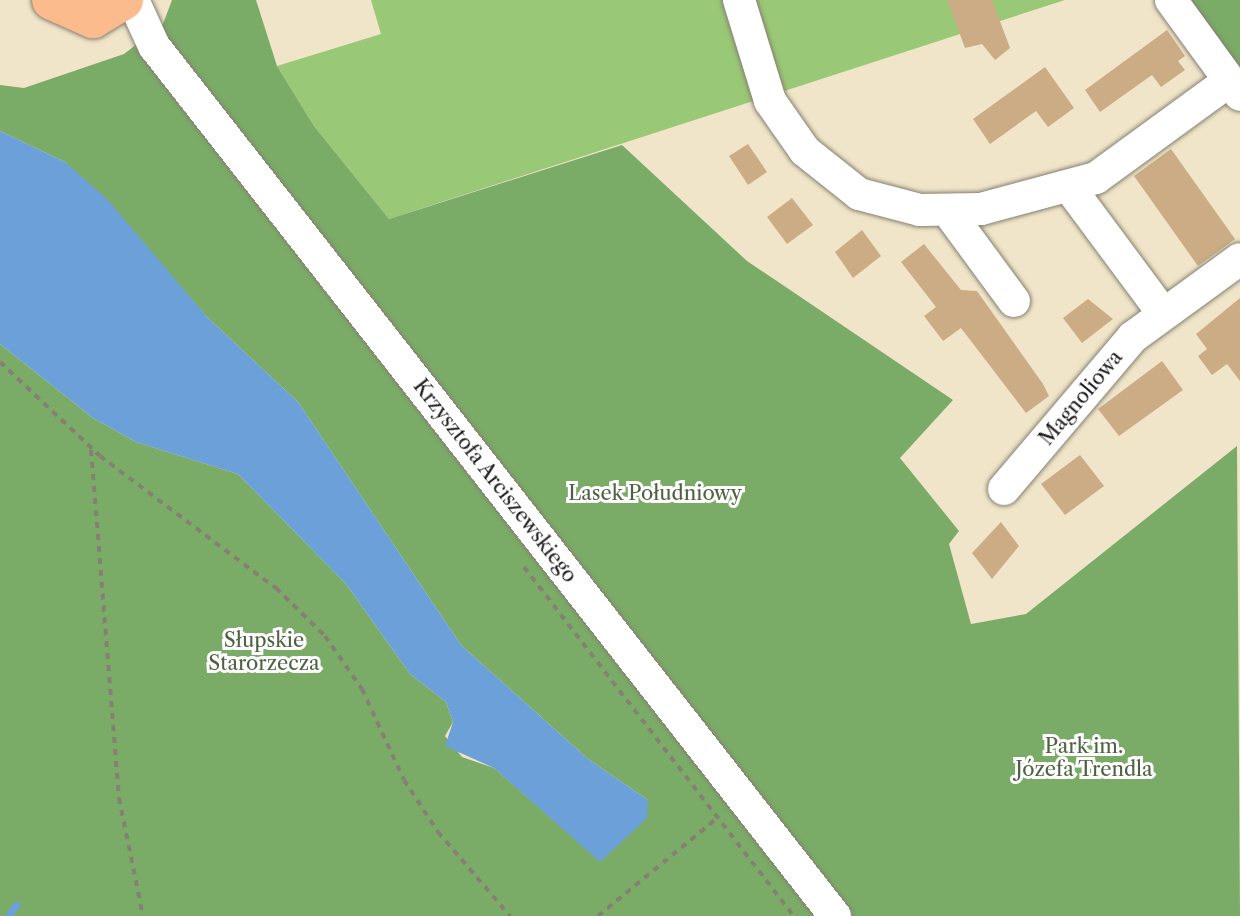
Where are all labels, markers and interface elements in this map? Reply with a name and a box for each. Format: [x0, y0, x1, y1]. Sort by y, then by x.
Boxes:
street label: Magnoliowa [1034, 346, 1128, 450]
street label: Krzysztofa Arciszewskiego [408, 374, 582, 588]
park label: Lasek Południowy [568, 481, 742, 505]
park label: Słupskie Starorzecza [208, 629, 320, 676]
park label: Park im. Józefa Trendla [1015, 735, 1153, 782]

